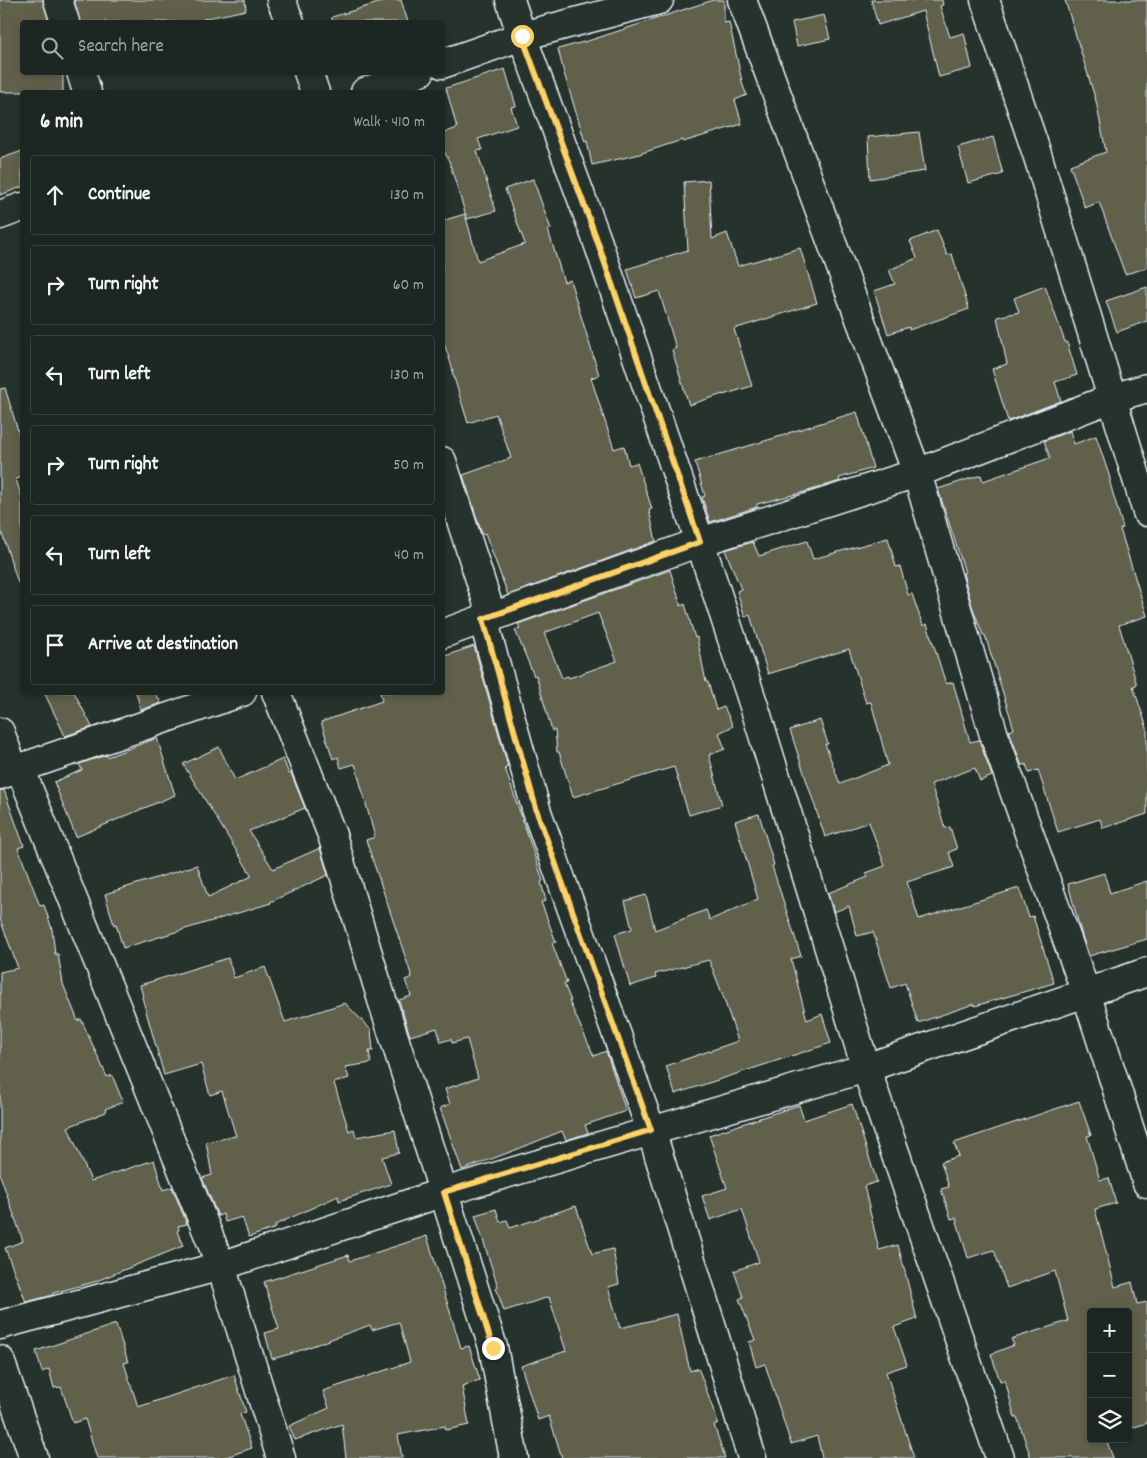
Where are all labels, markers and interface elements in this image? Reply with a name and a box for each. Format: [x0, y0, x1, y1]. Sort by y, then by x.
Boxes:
search box [20, 20, 445, 75]
route start [511, 25, 534, 48]
icon: search [38, 34, 66, 62]
text: Search here [78, 34, 164, 61]
text: 6 min [40, 108, 83, 138]
text: Walk · 410 m [353, 111, 425, 134]
icon: ahead [41, 181, 69, 209]
text: Continue [88, 182, 150, 209]
text: 130 m [390, 184, 424, 207]
icon: right [41, 271, 69, 299]
text: Turn right [88, 272, 159, 299]
text: 60 m [393, 274, 424, 297]
icon: left [41, 361, 69, 389]
text: Turn left [88, 362, 151, 389]
text: 130 m [390, 364, 424, 387]
icon: right [41, 451, 69, 479]
text: Turn right [88, 452, 159, 479]
text: 50 m [393, 454, 424, 477]
icon: left [41, 541, 69, 569]
text: Turn left [88, 542, 151, 569]
text: 40 m [394, 544, 424, 567]
icon: arrive [41, 631, 69, 659]
text: Arrive at destination [88, 632, 238, 659]
map controls [1087, 1308, 1132, 1443]
button: + [1087, 1308, 1132, 1353]
route end [482, 1337, 505, 1360]
button: − [1087, 1353, 1132, 1398]
button: layers [1087, 1398, 1132, 1443]

